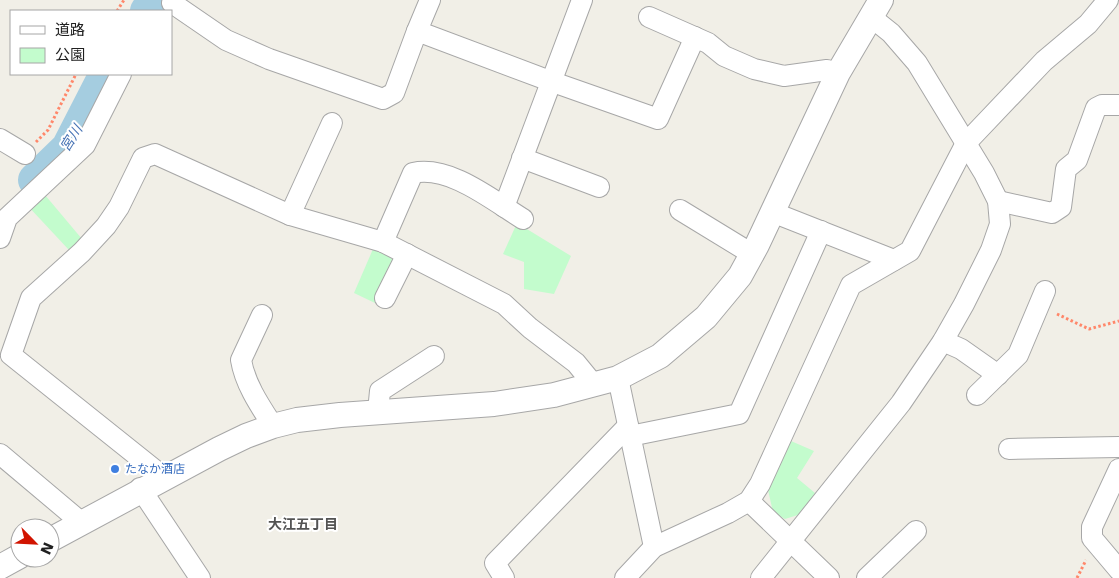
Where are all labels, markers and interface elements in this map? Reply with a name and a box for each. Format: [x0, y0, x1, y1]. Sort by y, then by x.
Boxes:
legend [10, 10, 172, 75]
text: 道路 [55, 21, 85, 39]
text: 公園 [55, 46, 85, 64]
water label: 宮川 [57, 120, 86, 154]
place label: たなか酒店 [125, 462, 185, 476]
marker: たなか酒店 [109, 463, 121, 475]
district label: 大江五丁目 [268, 516, 338, 532]
north arrow [10, 518, 60, 568]
text: N [37, 540, 57, 557]

